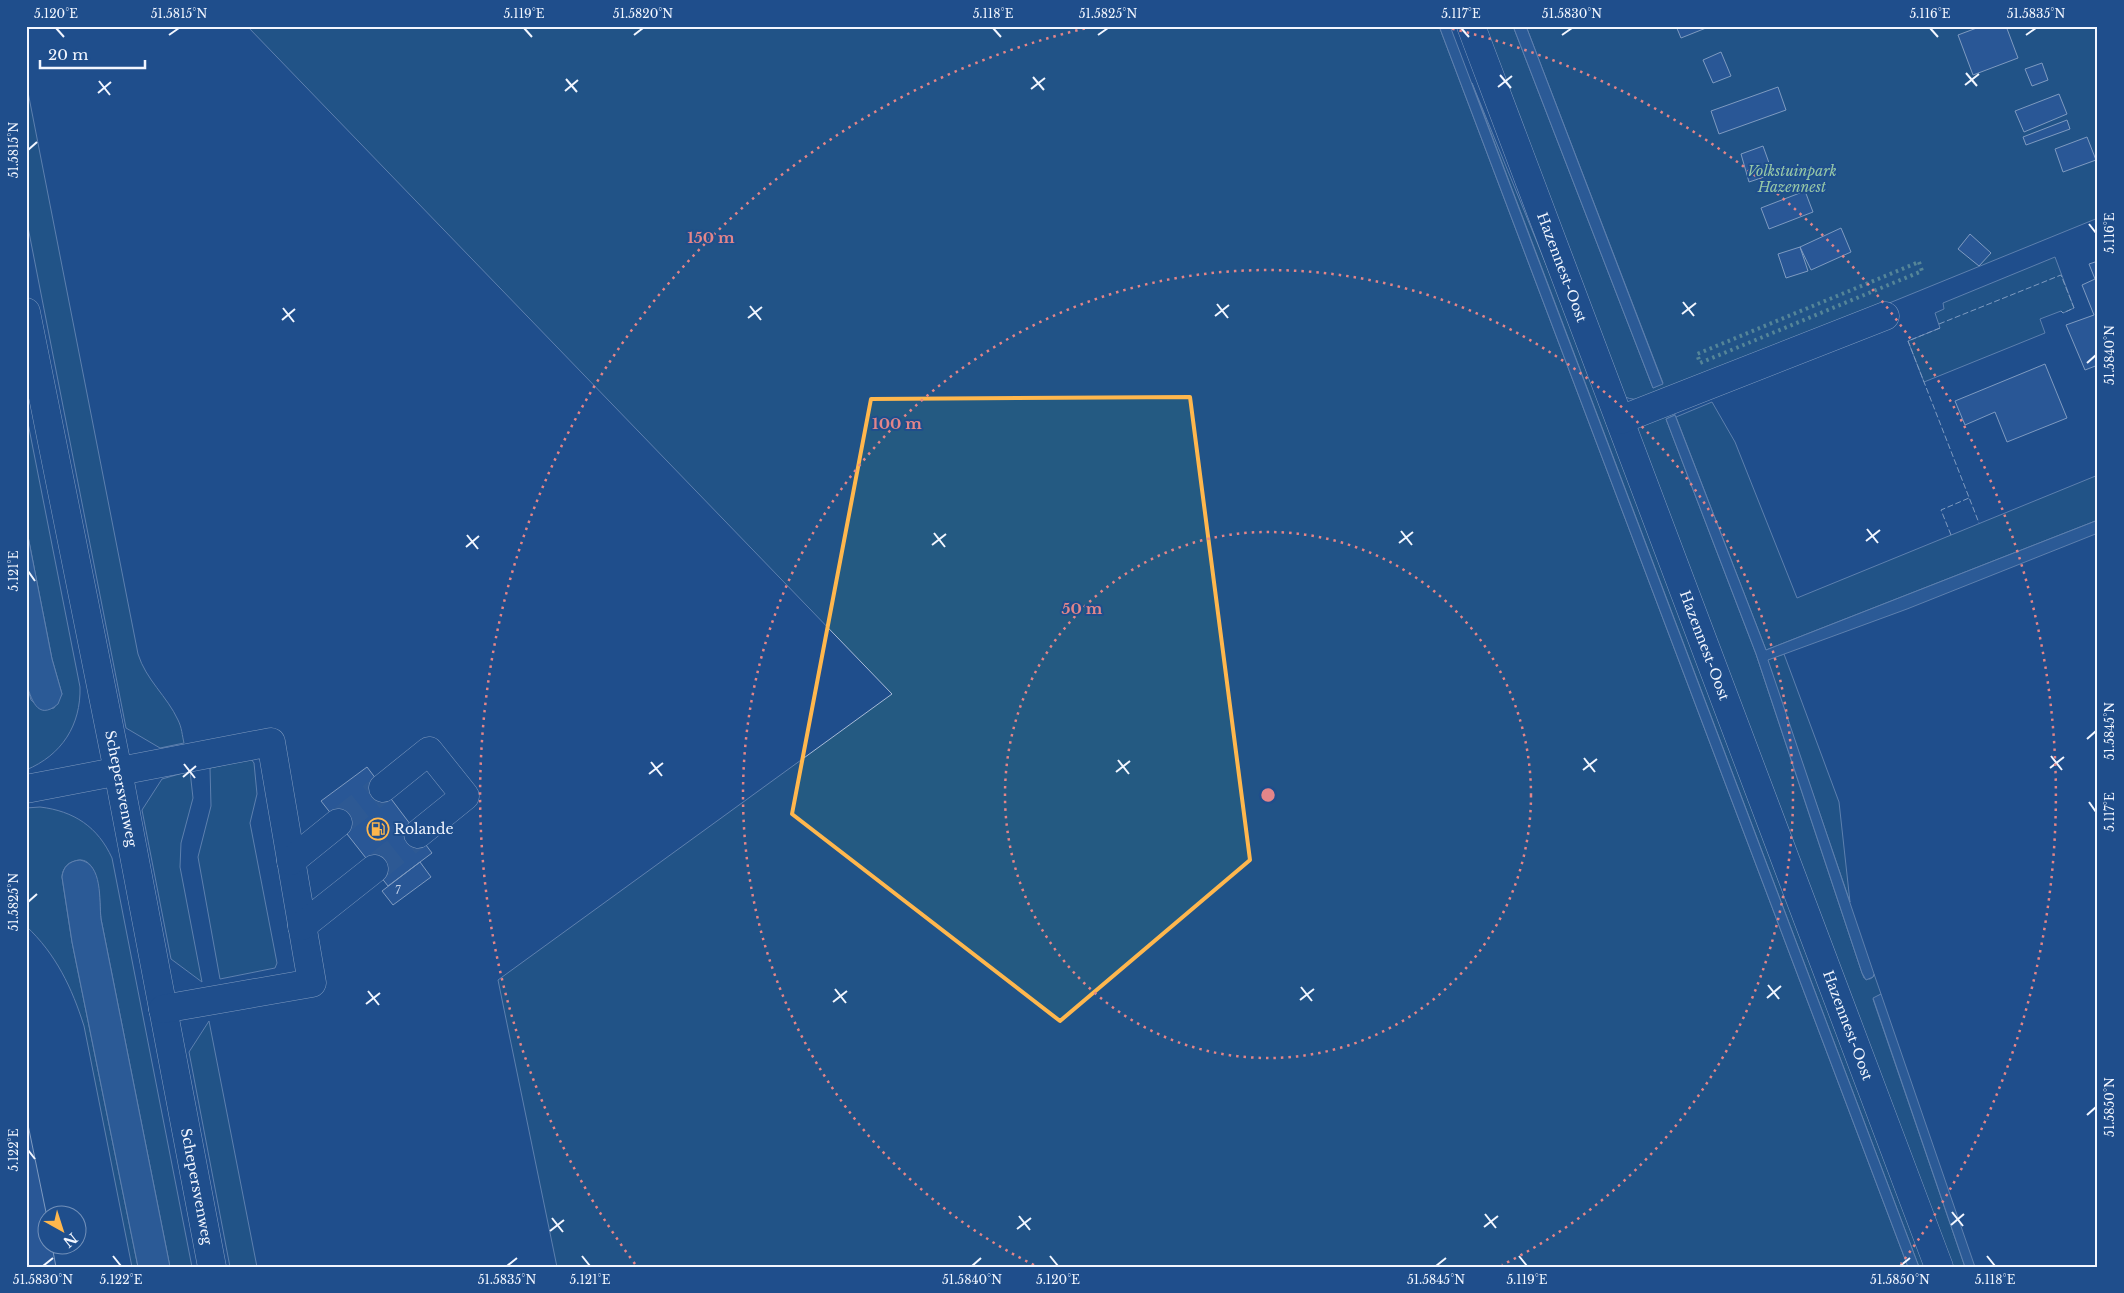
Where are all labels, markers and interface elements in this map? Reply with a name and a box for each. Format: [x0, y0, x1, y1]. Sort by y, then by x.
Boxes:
text: 5.120°E [34, 6, 78, 21]
text: 51.5815°N [151, 6, 207, 21]
text: 5.119°E [503, 6, 545, 21]
text: 51.5820°N [613, 6, 673, 21]
text: 5.118°E [973, 6, 1014, 21]
text: 51.5825°N [1079, 6, 1137, 21]
text: 5.117°E [1441, 6, 1481, 21]
text: 51.5830°N [1542, 6, 1602, 21]
text: 5.116°E [1909, 6, 1951, 21]
text: 51.5835°N [2007, 6, 2065, 21]
scale bar [40, 38, 145, 70]
text: 20 m [48, 45, 88, 64]
text: 51.5815°N [6, 122, 21, 178]
park label: Volkstuinpark Hazennest [1747, 162, 1837, 196]
street label: Hazennest-Oost [1533, 210, 1591, 326]
text: 5.116°E [2102, 212, 2117, 254]
text: 150 m [687, 228, 735, 247]
text: 51.5840°N [2102, 325, 2117, 385]
text: 100 m [872, 414, 922, 433]
text: 5.121°E [6, 550, 21, 591]
street label: Hazennest-Oost [1676, 588, 1734, 704]
text: 50 m [1062, 599, 1103, 618]
text: 51.5845°N [2102, 702, 2117, 760]
street label: Schepersvenweg [101, 729, 141, 849]
centre of rings [1259, 786, 1277, 804]
text: 5.117°E [2102, 792, 2117, 832]
fuel station icon: Rolande [366, 817, 390, 841]
place label: Rolande [394, 820, 453, 838]
text: 51.5825°N [6, 873, 21, 931]
house number: 7 [395, 883, 401, 897]
street label: Hazennest-Oost [1819, 968, 1877, 1083]
text: 51.5850°N [2102, 1077, 2117, 1137]
street label: Schepersvenweg [177, 1127, 217, 1247]
text: 5.122°E [6, 1128, 21, 1171]
north arrow [38, 1206, 88, 1256]
text: N [59, 1229, 81, 1251]
text: 51.5830°N [13, 1272, 73, 1287]
text: 5.122°E [100, 1272, 143, 1287]
text: 51.5835°N [478, 1272, 536, 1287]
text: 5.121°E [570, 1272, 611, 1287]
text: 51.5840°N [942, 1272, 1002, 1287]
text: 5.120°E [1036, 1272, 1080, 1287]
text: 51.5845°N [1407, 1272, 1465, 1287]
text: 5.119°E [1506, 1272, 1548, 1287]
text: 51.5850°N [1870, 1272, 1930, 1287]
text: 5.118°E [1975, 1272, 2016, 1287]

